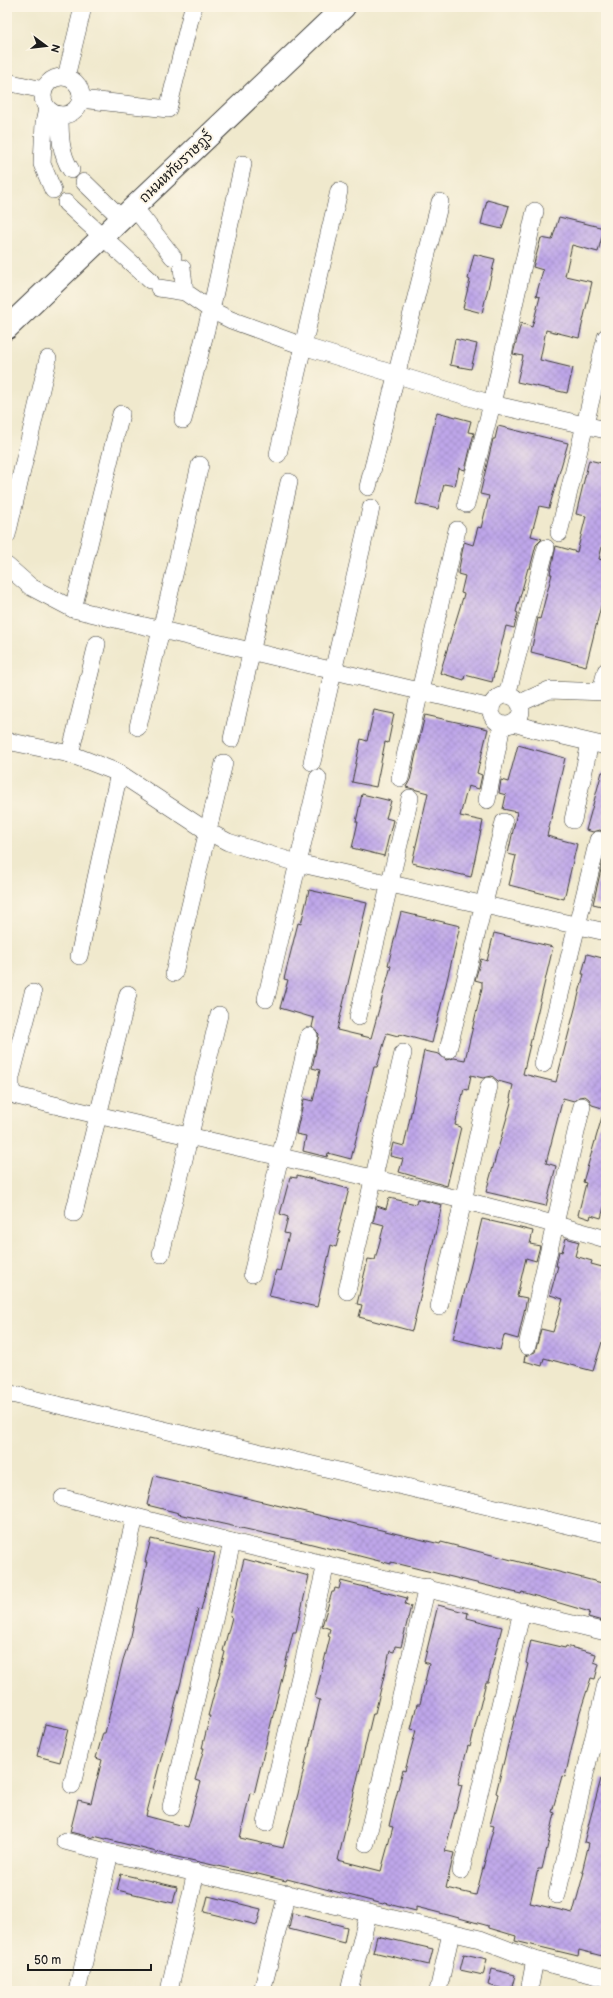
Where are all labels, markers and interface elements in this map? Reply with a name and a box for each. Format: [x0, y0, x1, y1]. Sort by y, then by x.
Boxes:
north arrow [26, 26, 66, 66]
text: N [48, 43, 63, 54]
street label: ถนนหทัยราษฎร์ [135, 127, 217, 206]
scale bar [28, 1946, 151, 1972]
text: 50 m [34, 1953, 61, 1968]

